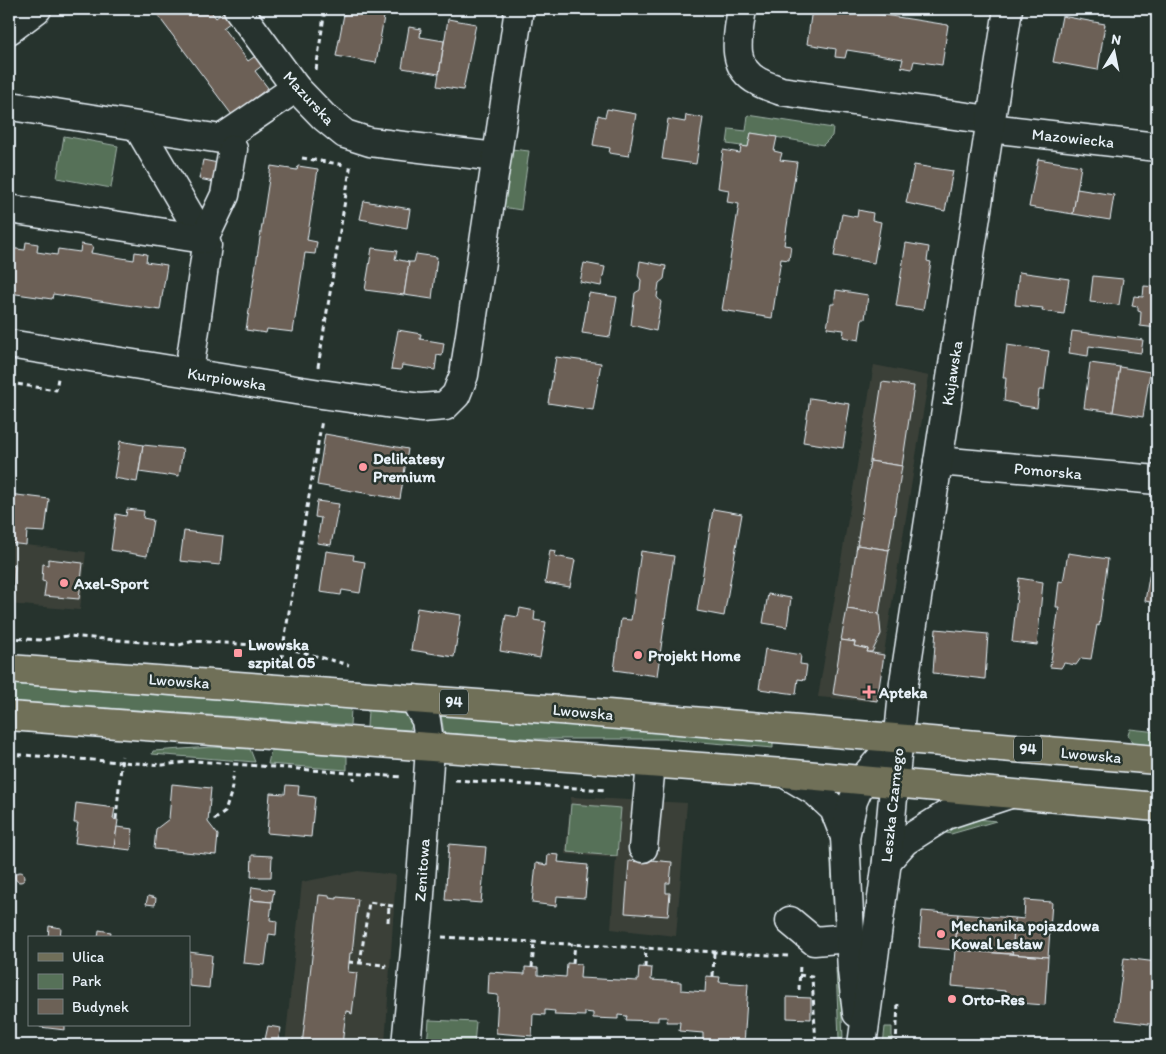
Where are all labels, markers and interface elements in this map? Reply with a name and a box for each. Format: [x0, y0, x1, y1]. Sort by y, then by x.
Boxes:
north arrow [1088, 28, 1138, 78]
text: N [1110, 30, 1122, 49]
street label: Mazurska [279, 67, 339, 129]
street label: Mazowiecka [1031, 124, 1115, 152]
street label: Kujawska [938, 339, 967, 407]
street label: Kurpiowska [186, 363, 269, 395]
place label: Delikatesy Premium [373, 449, 445, 486]
street label: Pomorska [1013, 459, 1084, 483]
marker: Delikatesy Premium [357, 461, 369, 473]
place label: Axel-Sport [73, 574, 149, 594]
marker: Axel-Sport [58, 577, 70, 589]
place label: Lwowska szpital 05 [248, 635, 316, 673]
place label: Projekt Home [648, 646, 741, 666]
marker: Lwowska szpital 05 [232, 647, 244, 659]
marker: Projekt Home [632, 649, 644, 661]
street label: Lwowska [148, 669, 210, 693]
place label: Apteka [878, 683, 928, 703]
marker: Apteka [863, 686, 875, 698]
road number: 94 [440, 690, 468, 714]
street label: Lwowska [552, 700, 614, 724]
road number: 94 [1014, 736, 1042, 762]
street label: Lwowska [1060, 743, 1122, 767]
street label: Leszka Czarnego [877, 747, 907, 863]
street label: Zenitowa [410, 837, 434, 902]
place label: Mechanika pojazdowa Kowal Lesław [951, 916, 1099, 953]
marker: Mechanika pojazdowa Kowal Lesław [935, 928, 947, 940]
legend [28, 936, 190, 1026]
text: Ulica [72, 948, 105, 966]
text: Park [72, 972, 102, 990]
place label: Orto-Res [962, 990, 1025, 1009]
marker: Orto-Res [946, 993, 958, 1005]
text: Budynek [72, 998, 129, 1016]

